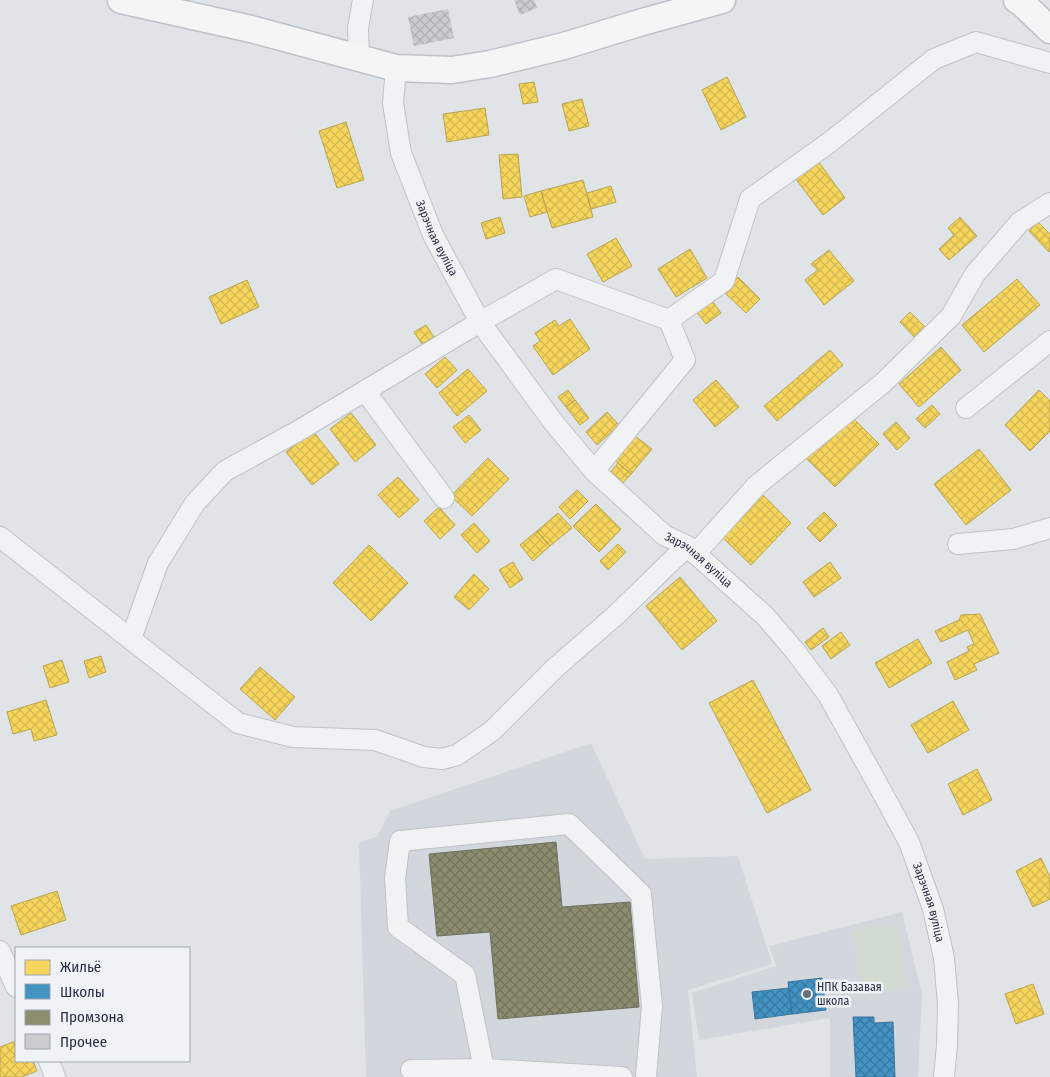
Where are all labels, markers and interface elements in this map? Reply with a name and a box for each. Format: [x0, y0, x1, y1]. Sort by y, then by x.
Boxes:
street label: Зарэчная вуліца [413, 198, 461, 278]
street label: Зарэчная вуліца [662, 529, 735, 590]
street label: Зарэчная вуліца [910, 861, 947, 943]
legend [15, 947, 190, 1062]
text: Жильё [60, 958, 101, 976]
place label: НПК Базавая школа [817, 980, 882, 1008]
text: Школы [60, 983, 105, 1001]
marker: НПК Базавая школа [801, 988, 813, 1000]
text: Промзона [60, 1008, 124, 1026]
text: Прочее [60, 1033, 107, 1051]

